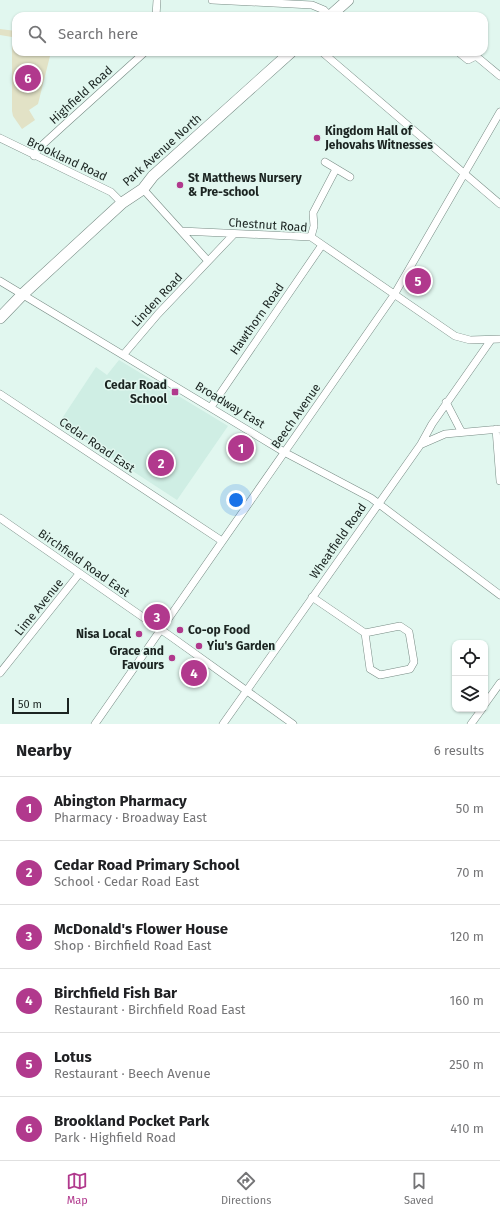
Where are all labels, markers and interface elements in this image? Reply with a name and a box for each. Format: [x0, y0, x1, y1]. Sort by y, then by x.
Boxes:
search box [12, 12, 488, 56]
icon: search [26, 23, 48, 45]
text: Search here [58, 25, 138, 43]
pin: 6 [15, 63, 41, 93]
street label: Highfield Road [47, 63, 115, 127]
street label: Park Avenue North [120, 111, 204, 189]
place label: Kingdom Hall of Jehovahs Witnesses [324, 124, 433, 152]
marker: Kingdom Hall of Jehovahs Witnesses [312, 133, 322, 143]
street label: Brookland Road [25, 134, 109, 184]
place label: St Matthews Nursery & Pre-school [188, 171, 303, 199]
marker: St Matthews Nursery & Pre-school [175, 180, 185, 190]
street label: Chestnut Road [228, 215, 308, 235]
pin: 5 [405, 266, 431, 296]
street label: Linden Road [129, 270, 185, 330]
street label: Hawthorn Road [227, 281, 287, 357]
place label: Cedar Road School [104, 378, 167, 406]
street label: Broadway East [193, 379, 268, 432]
street label: Beech Avenue [268, 381, 324, 451]
marker: Cedar Road School [170, 387, 180, 397]
street label: Cedar Road East [57, 415, 138, 476]
pin: 1 [228, 433, 254, 463]
pin: 2 [148, 448, 174, 478]
your location [226, 490, 246, 510]
street label: Wheatfield Road [307, 500, 369, 582]
street label: Birchfield Road East [36, 526, 133, 600]
street label: Lime Avenue [12, 576, 66, 638]
pin: 3 [144, 602, 170, 632]
place label: Co-op Food [188, 623, 250, 637]
marker: Co-op Food [175, 625, 185, 635]
place label: Nisa Local [76, 627, 131, 641]
marker: Nisa Local [134, 629, 144, 639]
place label: Yiu's Garden [206, 639, 275, 653]
map controls [452, 640, 488, 712]
button: locate [452, 640, 488, 676]
marker: Yiu's Garden [194, 641, 204, 651]
place label: Grace and Favours [110, 644, 164, 672]
marker: Grace and Favours [167, 653, 177, 663]
pin: 4 [181, 658, 207, 688]
button: layers [452, 676, 488, 712]
scale bar [12, 696, 69, 715]
text: 50 m [18, 698, 42, 711]
text: Nearby [16, 740, 71, 761]
text: 6 results [434, 743, 484, 758]
text: Abington Pharmacy [54, 792, 187, 810]
text: 1 [26, 801, 32, 816]
text: 50 m [456, 801, 484, 816]
text: Pharmacy · Broadway East [54, 810, 207, 825]
text: Cedar Road Primary School [54, 856, 239, 874]
text: 2 [26, 865, 32, 880]
text: 70 m [457, 865, 484, 880]
text: School · Cedar Road East [54, 874, 199, 889]
text: McDonald's Flower House [54, 920, 228, 938]
text: 3 [26, 929, 32, 944]
text: 120 m [450, 929, 484, 944]
text: Shop · Birchfield Road East [54, 938, 212, 953]
text: Birchfield Fish Bar [54, 984, 177, 1002]
text: 4 [25, 993, 33, 1008]
text: 160 m [450, 993, 484, 1008]
text: Restaurant · Birchfield Road East [54, 1002, 246, 1017]
text: Lotus [54, 1048, 92, 1066]
text: 5 [26, 1057, 32, 1072]
text: 250 m [449, 1057, 484, 1072]
text: Restaurant · Beech Avenue [54, 1066, 211, 1081]
text: Brookland Pocket Park [54, 1112, 209, 1130]
text: 6 [25, 1121, 33, 1136]
text: 410 m [450, 1121, 484, 1136]
text: Park · Highfield Road [54, 1130, 176, 1145]
tab: Map [66, 1170, 88, 1207]
tab: Directions [221, 1170, 271, 1207]
tab: Saved [404, 1170, 434, 1207]

